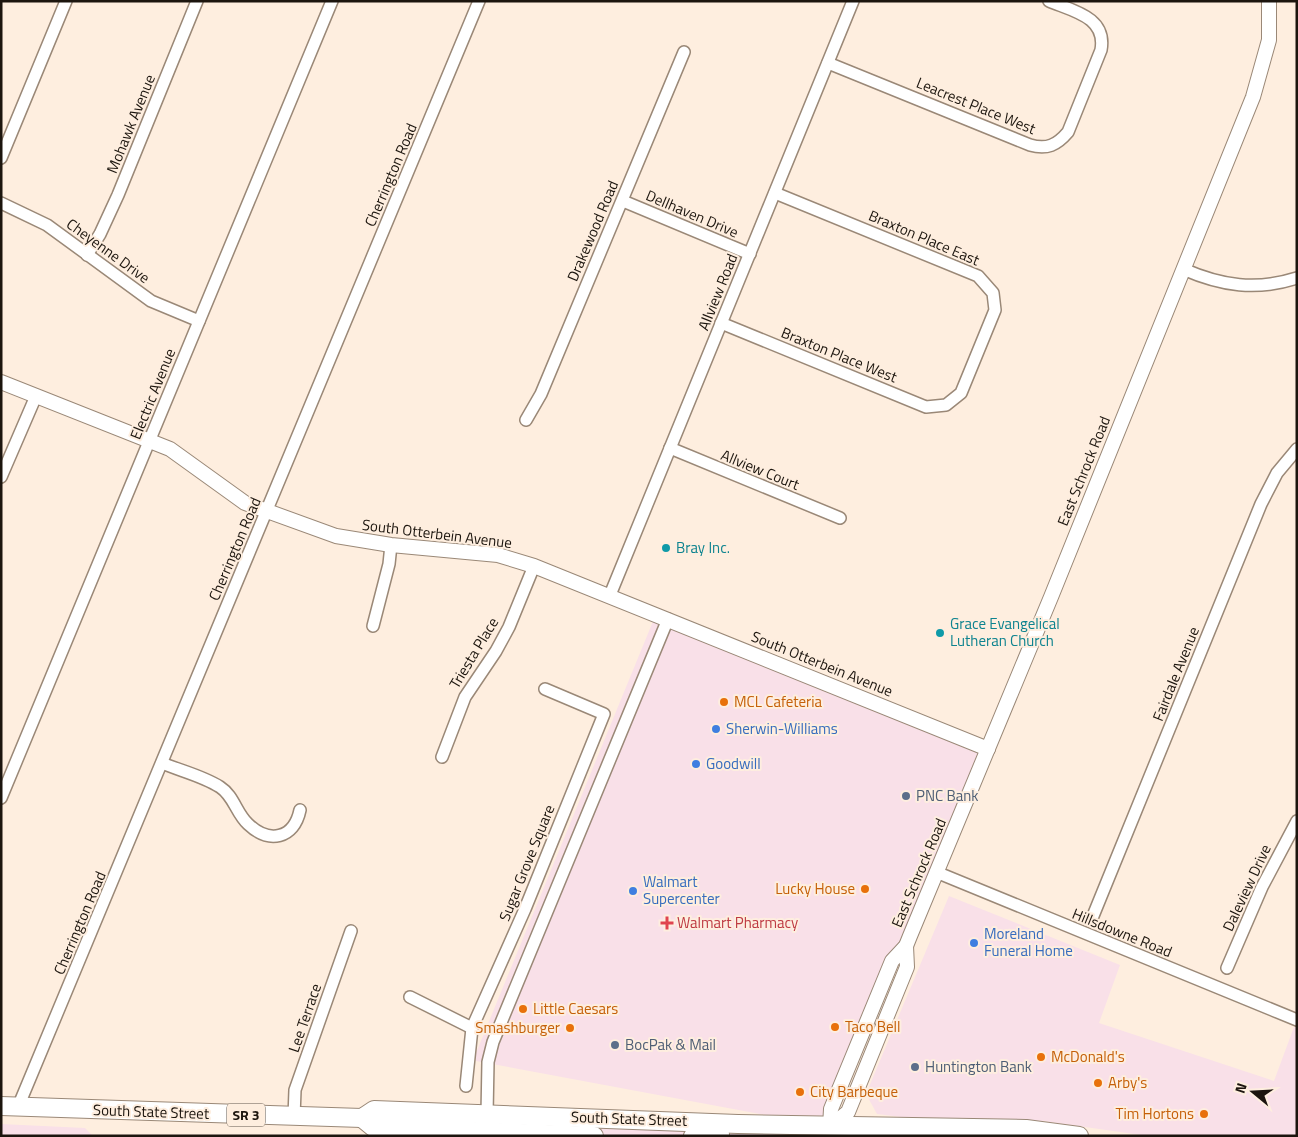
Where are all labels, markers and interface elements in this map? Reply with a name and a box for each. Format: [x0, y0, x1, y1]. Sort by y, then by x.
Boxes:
street label: Mohawk Avenue [100, 71, 161, 177]
street label: Leacrest Place West [913, 71, 1040, 140]
street label: Cherrington Road [358, 120, 423, 230]
street label: Drakewood Road [561, 177, 624, 285]
street label: Dellhaven Drive [642, 184, 742, 243]
street label: Braxton Place East [865, 204, 984, 272]
street label: Cheyenne Drive [62, 212, 155, 289]
street label: Allview Road [692, 250, 743, 334]
street label: Braxton Place West [778, 321, 901, 389]
street label: Electric Avenue [124, 345, 181, 443]
street label: East Schrock Road [1051, 412, 1116, 529]
street label: Allview Court [717, 443, 804, 496]
street label: Cherrington Road [202, 494, 267, 604]
street label: South Otterbein Avenue [361, 513, 513, 554]
place label: Bray Inc. [676, 536, 730, 559]
marker: Bray Inc. [660, 542, 672, 554]
place label: Grace Evangelical Lutheran Church [950, 612, 1060, 652]
street label: Triesta Place [443, 613, 504, 693]
street label: Fairdale Avenue [1146, 623, 1205, 724]
street label: South Otterbein Avenue [748, 625, 896, 702]
marker: Grace Evangelical Lutheran Church [934, 627, 946, 639]
place label: MCL Cafeteria [734, 690, 823, 713]
marker: MCL Cafeteria [718, 696, 730, 708]
place label: Sherwin-Williams [726, 717, 838, 740]
marker: Sherwin-Williams [710, 723, 722, 735]
place label: Goodwill [706, 752, 761, 775]
marker: Goodwill [690, 758, 702, 770]
place label: PNC Bank [916, 784, 979, 807]
marker: PNC Bank [900, 790, 912, 802]
street label: Sugar Grove Square [493, 801, 560, 925]
street label: East Schrock Road [885, 815, 952, 931]
street label: Daleview Drive [1216, 840, 1277, 935]
street label: Cherrington Road [47, 868, 112, 978]
place label: Walmart Supercenter [643, 870, 720, 910]
place label: Lucky House [775, 877, 855, 900]
marker: Lucky House [859, 883, 871, 895]
marker: Walmart Supercenter [627, 885, 639, 897]
street label: Hillsdowne Road [1069, 902, 1176, 963]
place label: Walmart Pharmacy [677, 911, 798, 934]
marker: Walmart Pharmacy [661, 917, 673, 929]
place label: Moreland Funeral Home [984, 922, 1073, 962]
marker: Moreland Funeral Home [968, 937, 980, 949]
street label: Lee Terrace [282, 980, 327, 1055]
place label: Little Caesars [533, 997, 618, 1020]
marker: Little Caesars [517, 1003, 529, 1015]
place label: Taco Bell [845, 1015, 901, 1038]
place label: Smashburger [475, 1016, 560, 1039]
marker: Taco Bell [829, 1021, 841, 1033]
marker: Smashburger [564, 1022, 576, 1034]
place label: BocPak & Mail [625, 1033, 716, 1056]
marker: BocPak & Mail [609, 1039, 621, 1051]
place label: McDonald's [1051, 1045, 1125, 1068]
marker: McDonald's [1035, 1051, 1047, 1063]
place label: Huntington Bank [925, 1055, 1032, 1078]
marker: Huntington Bank [909, 1061, 921, 1073]
north arrow [1228, 1067, 1278, 1117]
place label: Arby's [1108, 1071, 1147, 1094]
marker: Arby's [1092, 1077, 1104, 1089]
place label: City Barbeque [810, 1080, 898, 1103]
text: N [1229, 1080, 1252, 1096]
marker: City Barbeque [794, 1086, 806, 1098]
street label: South State Street [93, 1098, 210, 1125]
place label: Tim Hortons [1116, 1102, 1194, 1125]
road number: SR 3 [227, 1104, 265, 1126]
street label: South State Street [571, 1105, 688, 1132]
marker: Tim Hortons [1198, 1108, 1210, 1120]

